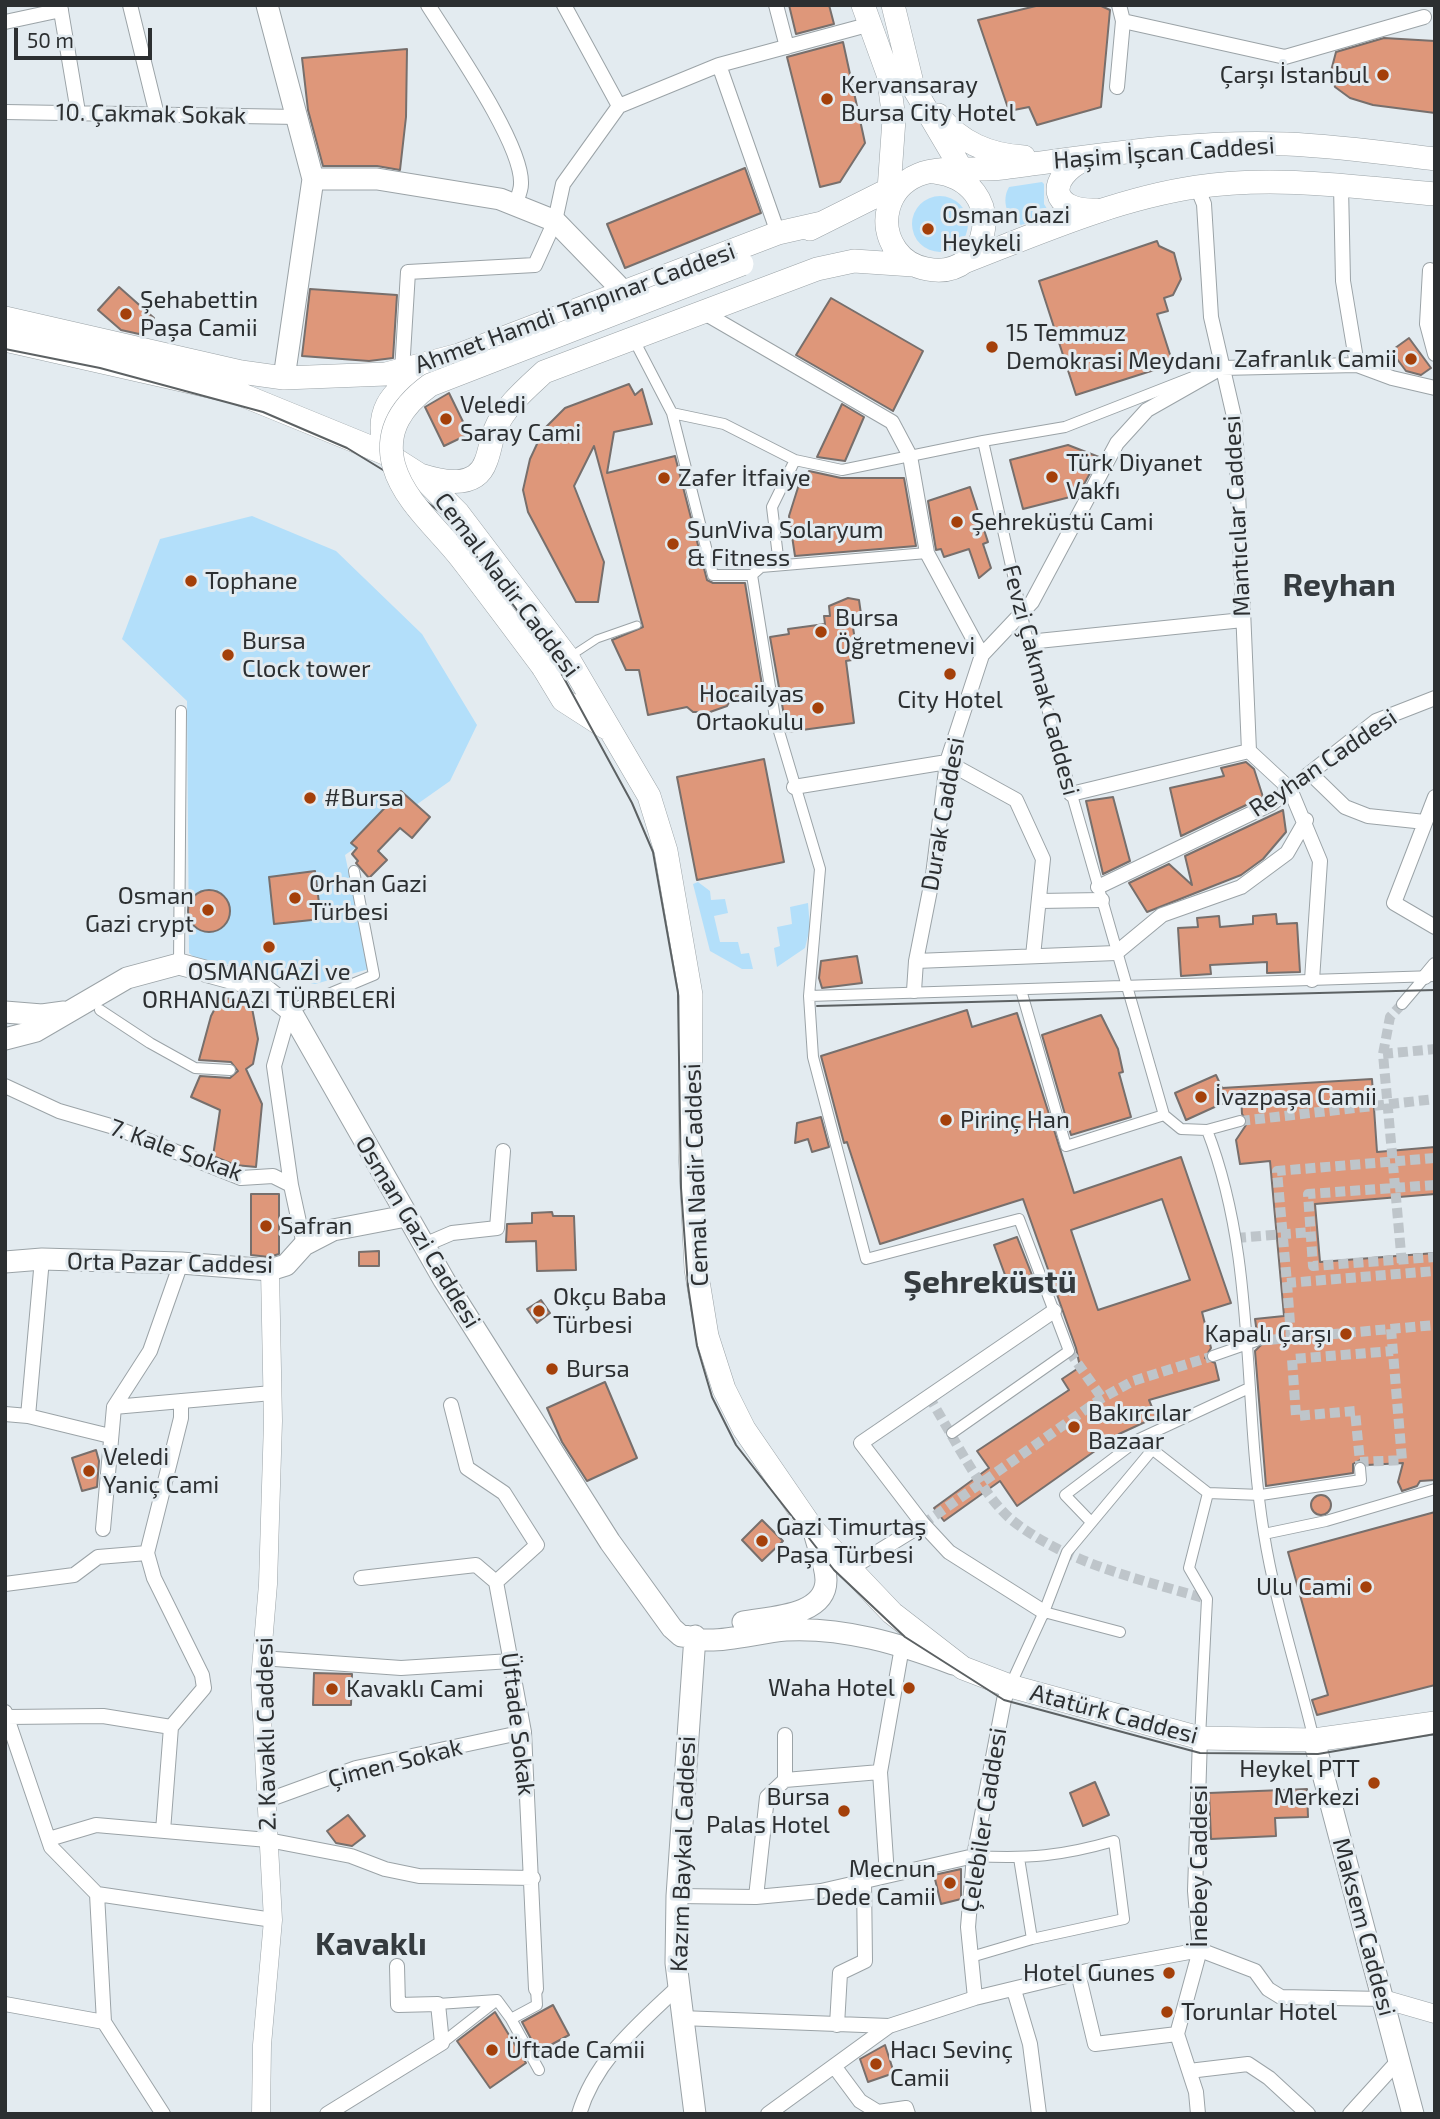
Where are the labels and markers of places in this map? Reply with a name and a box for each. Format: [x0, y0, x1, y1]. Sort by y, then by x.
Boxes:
place label: Çarşı İstanbul [1220, 61, 1369, 89]
marker: Çarşı İstanbul [1375, 67, 1391, 83]
place label: Kervansaray Bursa City Hotel [841, 71, 1016, 127]
marker: Kervansaray Bursa City Hotel [819, 91, 835, 107]
place label: Osman Gazi Heykeli [942, 201, 1070, 257]
marker: Osman Gazi Heykeli [920, 221, 936, 237]
place label: Şehabettin Paşa Camii [140, 286, 258, 342]
marker: Şehabettin Paşa Camii [118, 306, 134, 322]
place label: 15 Temmuz Demokrasi Meydanı [1006, 319, 1221, 375]
marker: 15 Temmuz Demokrasi Meydanı [984, 339, 1000, 355]
place label: Zafranlık Camii [1234, 345, 1397, 373]
marker: Zafranlık Camii [1403, 351, 1419, 367]
place label: Veledi Saray Cami [460, 391, 581, 447]
marker: Veledi Saray Cami [438, 411, 454, 427]
place label: Türk Diyanet Vakfı [1066, 449, 1202, 505]
place label: Zafer İtfaiye [678, 464, 811, 492]
marker: Türk Diyanet Vakfı [1044, 469, 1060, 485]
marker: Zafer İtfaiye [656, 470, 672, 486]
place label: Şehreküstü Cami [971, 508, 1154, 536]
marker: Şehreküstü Cami [949, 514, 965, 530]
place label: SunViva Solaryum & Fitness [687, 516, 883, 572]
marker: SunViva Solaryum & Fitness [665, 536, 681, 552]
place label: Tophane [205, 567, 298, 595]
marker: Tophane [183, 573, 199, 589]
place label: Bursa Öğretmenevi [835, 604, 975, 660]
marker: Bursa Öğretmenevi [813, 624, 829, 640]
place label: Bursa Clock tower [242, 627, 371, 683]
marker: Bursa Clock tower [220, 647, 236, 663]
marker: City Hotel [942, 666, 958, 682]
place label: Hocailyas Ortaokulu [696, 680, 804, 736]
place label: City Hotel [897, 686, 1003, 714]
marker: Hocailyas Ortaokulu [810, 700, 826, 716]
place label: #Bursa [324, 784, 404, 812]
marker: #Bursa [302, 790, 318, 806]
place label: Orhan Gazi Türbesi [309, 870, 428, 926]
place label: Osman Gazi crypt [85, 882, 194, 938]
marker: Orhan Gazi Türbesi [287, 890, 303, 906]
marker: Osman Gazi crypt [200, 902, 216, 918]
marker: OSMANGAZİ ve ORHANGAZI TÜRBELERİ [261, 939, 277, 955]
place label: OSMANGAZİ ve ORHANGAZI TÜRBELERİ [142, 958, 396, 1014]
place label: İvazpaşa Camii [1215, 1083, 1377, 1111]
marker: İvazpaşa Camii [1193, 1089, 1209, 1105]
place label: Pirinç Han [960, 1106, 1070, 1134]
marker: Pirinç Han [938, 1112, 954, 1128]
place label: Safran [280, 1212, 353, 1240]
marker: Safran [258, 1218, 274, 1234]
place label: Okçu Baba Türbesi [553, 1283, 667, 1339]
marker: Okçu Baba Türbesi [531, 1303, 547, 1319]
place label: Kapalı Çarşı [1204, 1320, 1332, 1348]
marker: Kapalı Çarşı [1338, 1326, 1354, 1342]
place label: Bursa [566, 1355, 630, 1383]
marker: Bursa [544, 1361, 560, 1377]
place label: Bakırcılar Bazaar [1088, 1399, 1191, 1455]
marker: Bakırcılar Bazaar [1066, 1419, 1082, 1435]
place label: Veledi Yaniç Cami [103, 1443, 219, 1499]
marker: Veledi Yaniç Cami [81, 1463, 97, 1479]
place label: Gazi Timurtaş Paşa Türbesi [776, 1513, 927, 1569]
marker: Gazi Timurtaş Paşa Türbesi [754, 1533, 770, 1549]
place label: Ulu Cami [1256, 1573, 1352, 1601]
marker: Ulu Cami [1358, 1579, 1374, 1595]
place label: Waha Hotel [768, 1674, 895, 1702]
place label: Kavaklı Cami [346, 1675, 484, 1703]
marker: Waha Hotel [901, 1680, 917, 1696]
marker: Kavaklı Cami [324, 1681, 340, 1697]
place label: Heykel PTT Merkezi [1239, 1755, 1360, 1811]
marker: Heykel PTT Merkezi [1366, 1775, 1382, 1791]
place label: Bursa Palas Hotel [706, 1783, 830, 1839]
marker: Bursa Palas Hotel [836, 1803, 852, 1819]
place label: Mecnun Dede Camii [815, 1855, 936, 1911]
marker: Mecnun Dede Camii [942, 1875, 958, 1891]
place label: Hotel Gunes [1023, 1959, 1155, 1987]
marker: Hotel Gunes [1161, 1965, 1177, 1981]
place label: Torunlar Hotel [1181, 1998, 1337, 2026]
marker: Torunlar Hotel [1159, 2004, 1175, 2020]
place label: Üftade Camii [506, 2036, 645, 2064]
place label: Hacı Sevinç Camii [890, 2036, 1013, 2092]
marker: Üftade Camii [484, 2042, 500, 2058]
marker: Hacı Sevinç Camii [868, 2056, 884, 2072]

